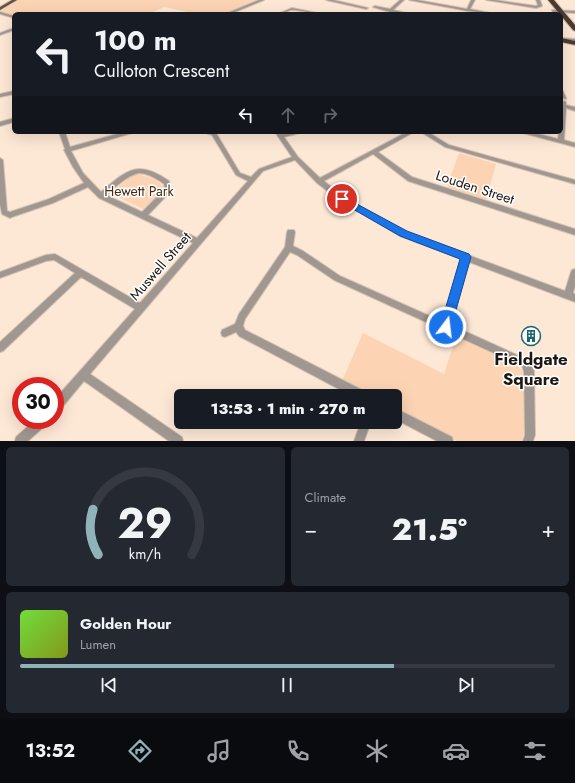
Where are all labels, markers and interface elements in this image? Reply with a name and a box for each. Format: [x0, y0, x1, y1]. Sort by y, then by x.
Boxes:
text: 100 m [94, 20, 177, 61]
icon: left [28, 28, 80, 80]
text: Culloton Crescent [94, 58, 229, 84]
icon: left [235, 104, 257, 126]
icon: ahead [277, 104, 299, 126]
icon: right [319, 104, 341, 126]
street label: Louden Street [433, 165, 517, 209]
park label: Hewett Park [104, 181, 175, 201]
pin [325, 182, 359, 216]
icon: arrive [331, 188, 353, 210]
street label: Muswell Street [125, 227, 196, 305]
position arrow [425, 306, 467, 348]
building icon: Fieldgate Square [520, 325, 542, 347]
place label: Fieldgate Square [494, 347, 568, 391]
speed limit sign: 30 [12, 377, 64, 429]
text: 13:53 · 1 min · 270 m [211, 398, 365, 420]
text: Climate [305, 488, 346, 507]
text: 29 [118, 492, 173, 553]
text: 21.5° [392, 508, 467, 551]
text: − [305, 513, 317, 545]
text: + [541, 513, 555, 545]
text: km/h [129, 543, 161, 563]
text: Golden Hour [80, 613, 172, 635]
text: Lumen [80, 635, 116, 654]
icon: previous [98, 674, 120, 696]
icon: pause [276, 674, 298, 696]
icon: next [455, 674, 477, 696]
icon: directions [126, 737, 154, 765]
icon: music [205, 737, 233, 765]
icon: phone [284, 737, 312, 765]
icon: climate [363, 737, 391, 765]
icon: car [442, 737, 470, 765]
icon: filters [521, 737, 549, 765]
text: 13:52 [26, 738, 75, 764]

